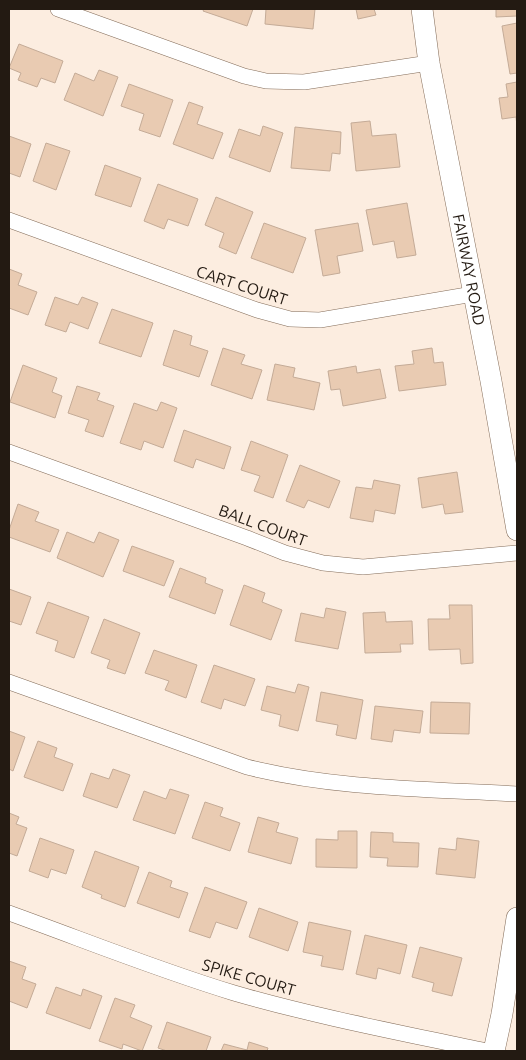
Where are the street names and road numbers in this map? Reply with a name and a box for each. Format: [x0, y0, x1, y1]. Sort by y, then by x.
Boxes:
street label: FAIRWAY ROAD [450, 212, 489, 327]
street label: CART COURT [194, 262, 290, 308]
street label: BALL COURT [217, 501, 310, 549]
street label: SPIKE COURT [200, 955, 298, 999]

